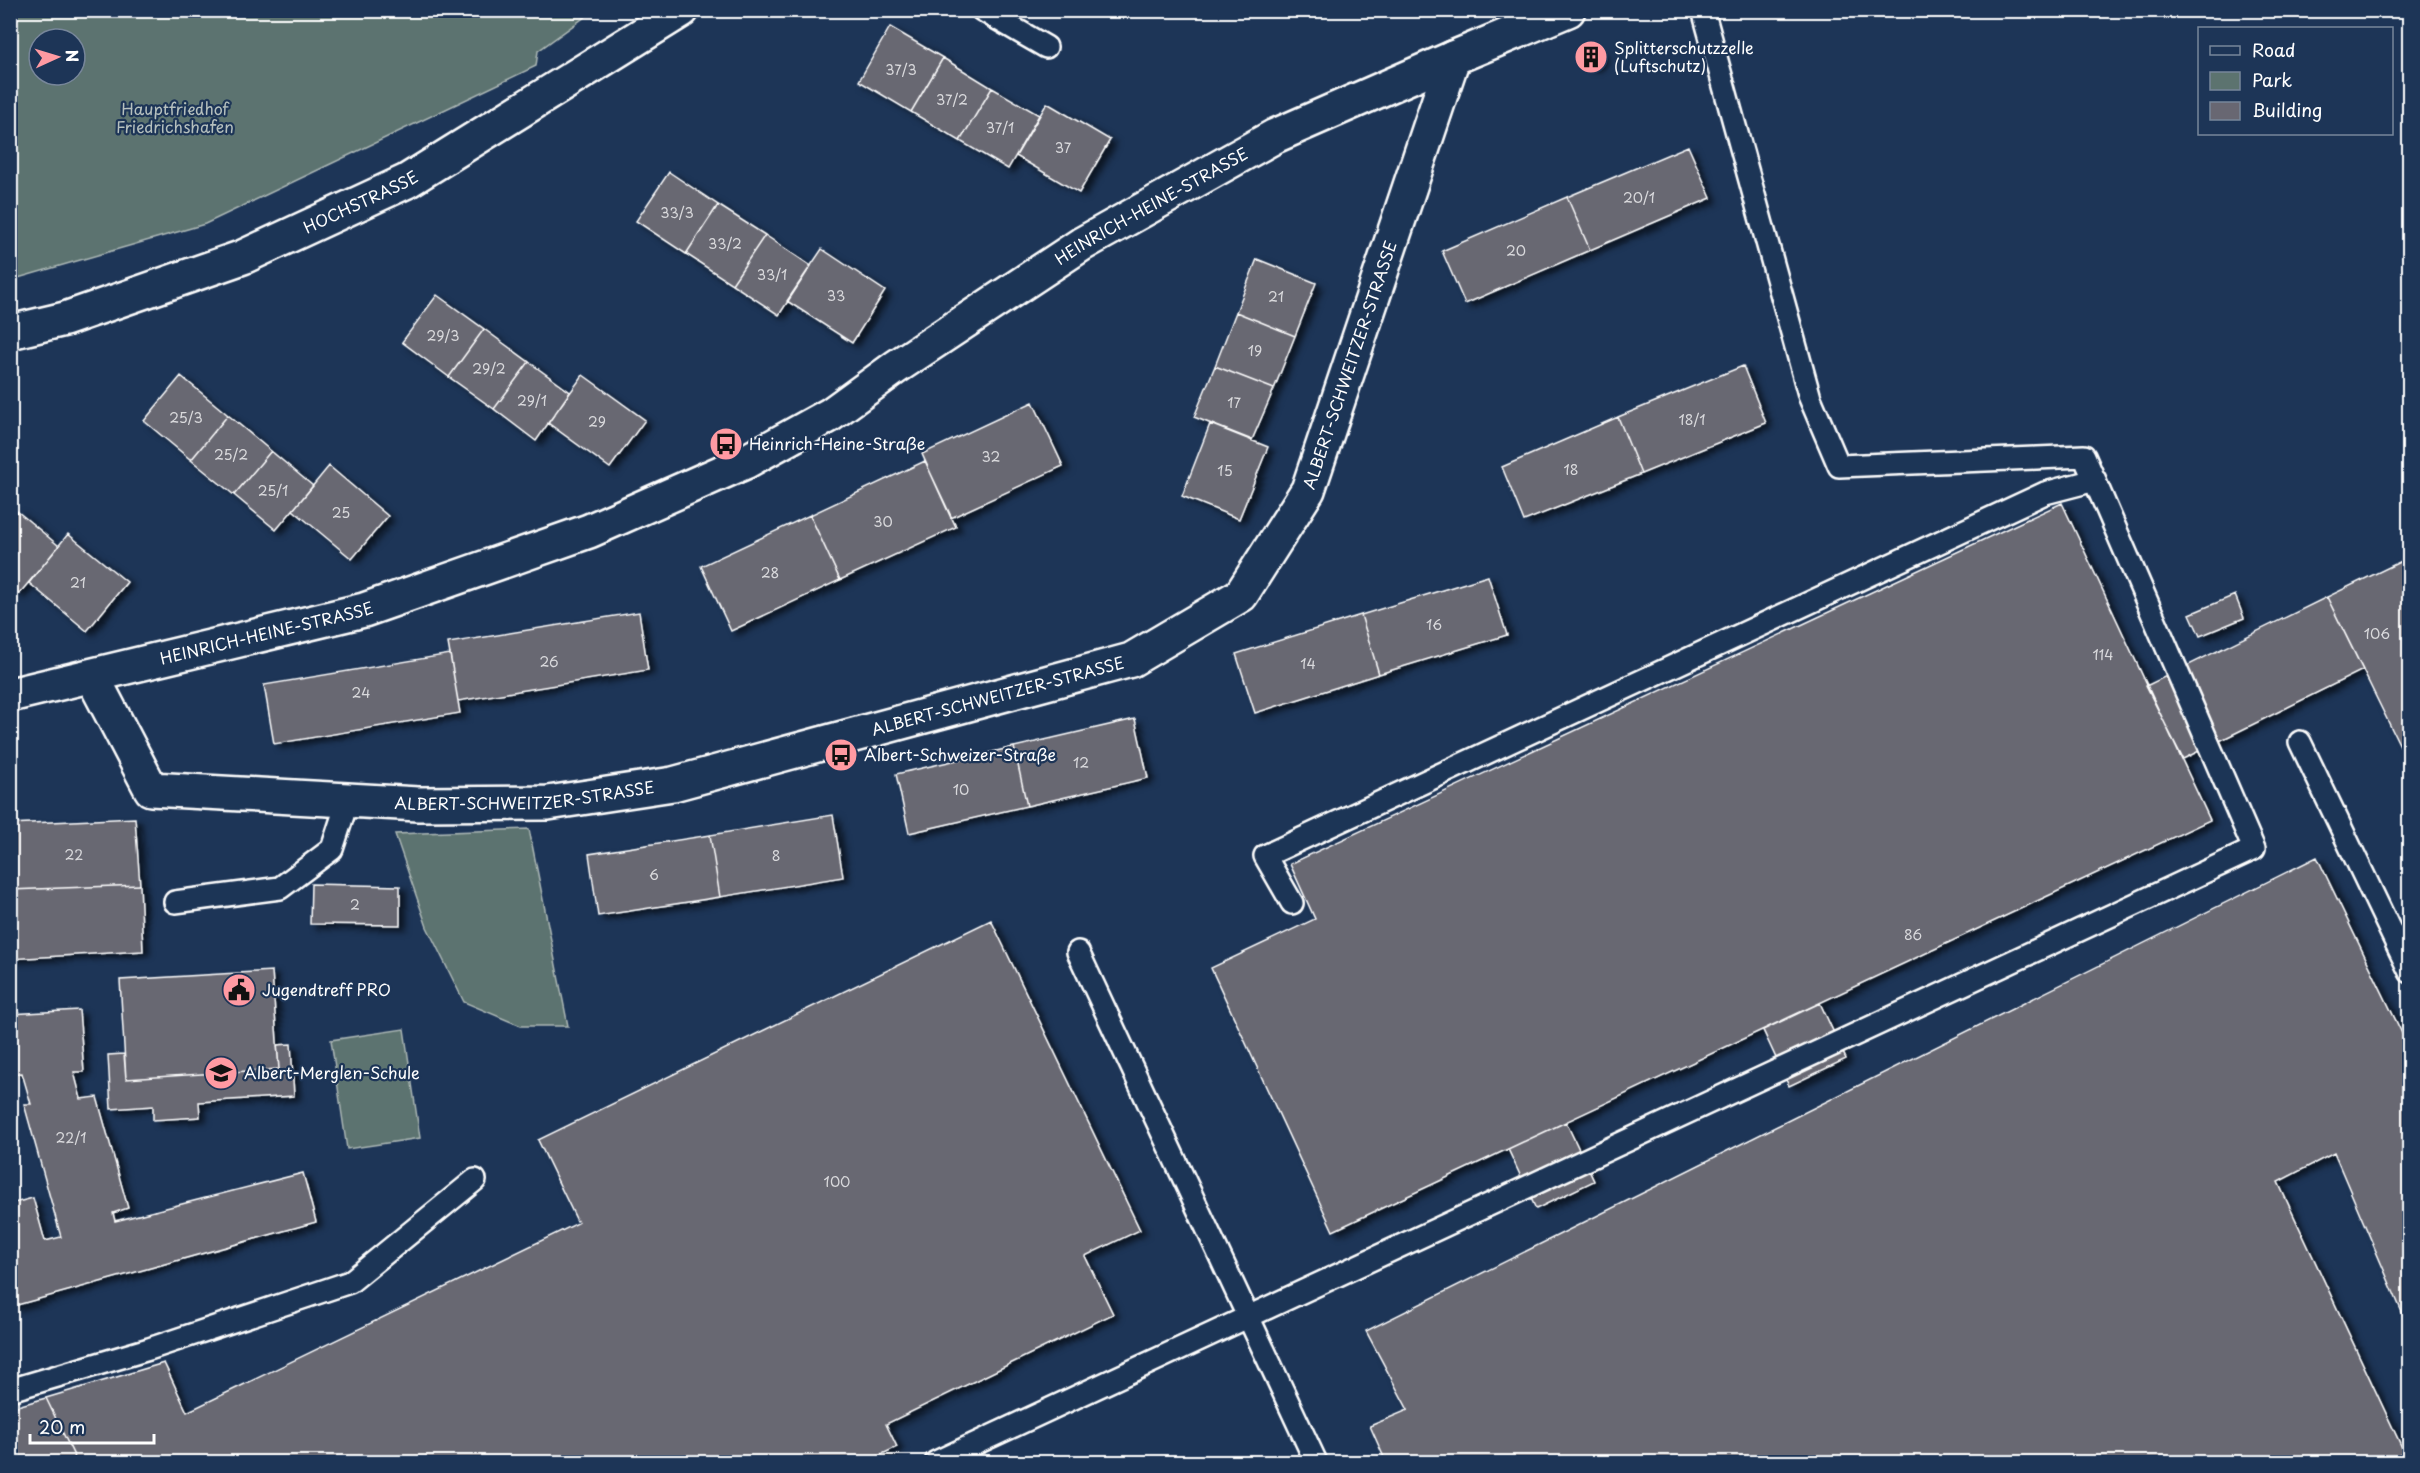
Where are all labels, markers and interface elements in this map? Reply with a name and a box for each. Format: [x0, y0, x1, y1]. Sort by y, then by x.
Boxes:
north arrow [27, 27, 87, 87]
legend [2198, 27, 2393, 135]
place label: Splitterschutzzelle (Luftschutz) [1614, 35, 1754, 77]
text: Road [2252, 36, 2296, 63]
building icon: Splitterschutzzelle (Luftschutz) [1573, 39, 1609, 75]
text: N [61, 49, 85, 63]
house number: 37/3 [885, 59, 917, 80]
text: Park [2252, 66, 2292, 93]
house number: 37/2 [936, 89, 968, 110]
park label: Hauptfriedhof Friedrichshafen [116, 96, 234, 138]
text: Building [2252, 96, 2322, 123]
house number: 37/1 [986, 117, 1014, 138]
house number: 37 [1055, 137, 1072, 158]
street label: HEINRICH-HEINE-STRASSE [1050, 141, 1252, 270]
street label: HOCHSTRASSE [299, 164, 422, 238]
house number: 20/1 [1623, 187, 1655, 208]
house number: 33/3 [660, 202, 694, 223]
house number: 33/2 [708, 233, 742, 254]
street label: ALBERT-SCHWEITZER-STRASSE [1296, 237, 1402, 492]
house number: 20 [1506, 240, 1526, 261]
house number: 33/1 [757, 264, 787, 285]
house number: 33 [827, 285, 845, 306]
house number: 21 [1268, 286, 1284, 307]
house number: 29/3 [427, 325, 459, 346]
house number: 19 [1248, 340, 1262, 361]
house number: 29/2 [472, 358, 506, 379]
house number: 29/1 [517, 390, 547, 411]
house number: 17 [1227, 392, 1241, 413]
house number: 25/3 [169, 407, 203, 428]
house number: 18/1 [1678, 409, 1706, 430]
house number: 29 [588, 411, 606, 432]
bus stop icon: Heinrich-Heine-Straße [708, 426, 744, 462]
place label: Heinrich-Heine-Straße [749, 431, 925, 455]
house number: 25/2 [214, 444, 248, 465]
house number: 32 [982, 446, 1000, 467]
house number: 18 [1563, 459, 1579, 480]
house number: 15 [1217, 460, 1233, 481]
house number: 25/1 [258, 480, 288, 501]
house number: 25 [332, 502, 350, 523]
house number: 30 [873, 511, 893, 532]
house number: 28 [761, 562, 779, 583]
house number: 21 [70, 572, 86, 593]
street label: HEINRICH-HEINE-STRASSE [157, 595, 376, 670]
house number: 16 [1426, 614, 1442, 635]
house number: 106 [2364, 623, 2390, 644]
house number: 114 [2093, 644, 2114, 665]
street label: ALBERT-SCHWEITZER-STRASSE [869, 649, 1127, 741]
house number: 26 [539, 651, 559, 672]
house number: 14 [1300, 653, 1316, 674]
house number: 24 [352, 682, 370, 703]
bus stop icon: Albert-Schweizer-Straße [823, 737, 859, 773]
place label: Albert-Schweizer-Straße [864, 742, 1056, 766]
house number: 12 [1073, 752, 1089, 773]
street label: ALBERT-SCHWEITZER-STRASSE [394, 774, 656, 815]
house number: 10 [953, 779, 969, 800]
house number: 22 [65, 844, 83, 865]
house number: 8 [772, 845, 780, 866]
house number: 6 [649, 864, 659, 885]
house number: 2 [350, 894, 360, 915]
house number: 86 [1904, 924, 1922, 945]
public building icon: Jugendtreff PRO [221, 972, 257, 1008]
place label: Jugendtreff PRO [262, 977, 391, 1001]
school or university icon: Albert-Merglen-Schule [203, 1055, 239, 1091]
place label: Albert-Merglen-Schule [244, 1060, 420, 1084]
house number: 22/1 [56, 1127, 86, 1148]
house number: 100 [824, 1171, 850, 1192]
scale bar [30, 1407, 154, 1445]
text: 20 m [39, 1413, 85, 1440]

